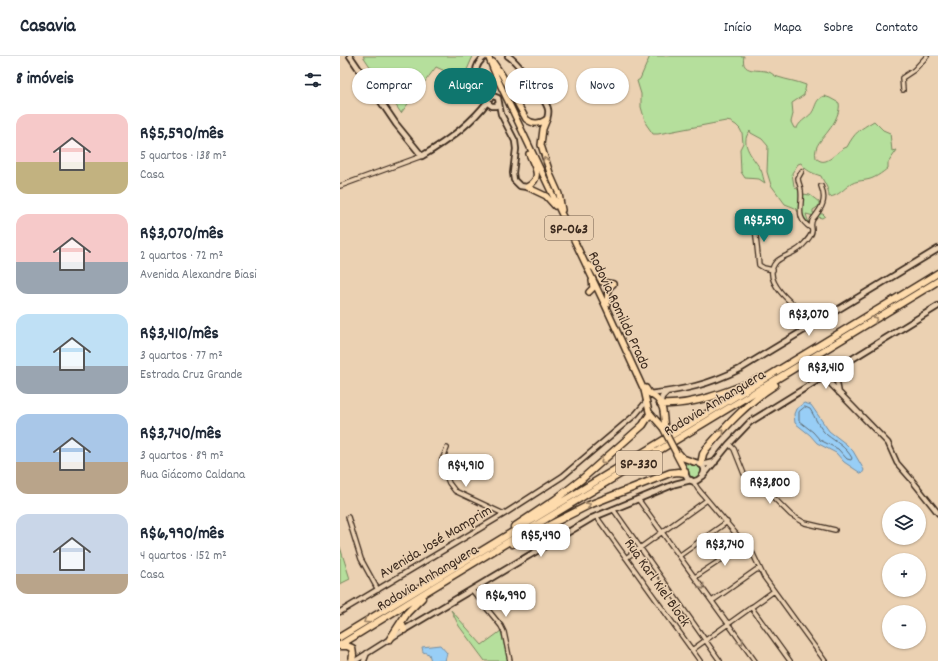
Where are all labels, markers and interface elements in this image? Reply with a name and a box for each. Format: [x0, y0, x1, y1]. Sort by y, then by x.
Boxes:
text: Casavia [20, 14, 76, 41]
text: Início [724, 18, 752, 38]
text: Mapa [774, 18, 801, 38]
text: Sobre [823, 18, 853, 38]
text: Contato [875, 18, 918, 38]
text: 8 imóveis [16, 68, 74, 92]
chip: Comprar [352, 68, 426, 104]
chip: Alugar [434, 68, 497, 104]
chip: Filtros [505, 68, 568, 104]
chip: Novo [576, 68, 629, 104]
icon: filters [302, 69, 324, 91]
text: R$5,590/mês [140, 123, 224, 147]
icon: home [48, 130, 96, 178]
text: 5 quartos · 138 m² [140, 147, 227, 166]
one-way arrow [542, 157, 550, 164]
text: Casa [140, 166, 164, 185]
pin: R$5,590 [727, 209, 801, 243]
text: R$5,590 [744, 212, 784, 231]
road number: SP-063 [545, 216, 593, 240]
text: R$3,070/mês [140, 223, 224, 247]
icon: home [48, 230, 96, 278]
text: 2 quartos · 72 m² [140, 247, 223, 266]
street label: Rodovia Romildo Prado [581, 248, 655, 374]
text: Avenida Alexandre Biasi [140, 266, 257, 285]
pin: R$3,070 [772, 303, 846, 337]
text: R$3,070 [789, 306, 829, 325]
one-way arrow [871, 316, 878, 324]
text: R$3,410/mês [140, 323, 219, 347]
icon: home [48, 330, 96, 378]
text: 3 quartos · 77 m² [140, 347, 223, 366]
pin: R$3,410 [789, 356, 863, 390]
text: R$3,410 [808, 359, 844, 378]
street label: Rodovia Anhanguera [660, 364, 771, 443]
text: Estrada Cruz Grande [140, 366, 242, 385]
text: R$3,740/mês [140, 423, 222, 447]
one-way arrow [717, 429, 724, 436]
icon: home [48, 430, 96, 478]
text: 3 quartos · 89 m² [140, 447, 224, 466]
road number: SP-330 [616, 451, 662, 475]
pin: R$4,910 [429, 454, 503, 488]
one-way arrow [600, 456, 608, 463]
text: R$4,910 [448, 457, 484, 476]
text: Rua Giácomo Caldana [140, 466, 245, 485]
pin: R$3,800 [733, 471, 807, 505]
text: R$3,800 [750, 474, 790, 493]
street label: Avenida José Mamprim [375, 500, 497, 585]
map controls [882, 501, 926, 649]
button: layers [882, 501, 926, 545]
one-way arrow [584, 502, 591, 510]
text: R$6,990/mês [140, 523, 224, 547]
pin: R$5,490 [504, 524, 578, 558]
text: R$5,490 [521, 527, 561, 546]
icon: home [48, 530, 96, 578]
pin: R$3,740 [688, 533, 762, 567]
street label: Rua Karl Kiel Block [618, 534, 695, 632]
text: R$3,740 [706, 536, 744, 555]
street label: Rodovia Anhanguera [373, 539, 484, 618]
text: 4 quartos · 152 m² [140, 547, 227, 566]
button: + [882, 553, 926, 597]
text: Casa [140, 566, 164, 585]
one-way arrow [697, 583, 705, 590]
pin: R$6,990 [469, 584, 543, 618]
text: R$6,990 [486, 587, 526, 606]
button: − [882, 605, 926, 649]
one-way arrow [363, 616, 370, 624]
one-way arrow [736, 638, 743, 645]

